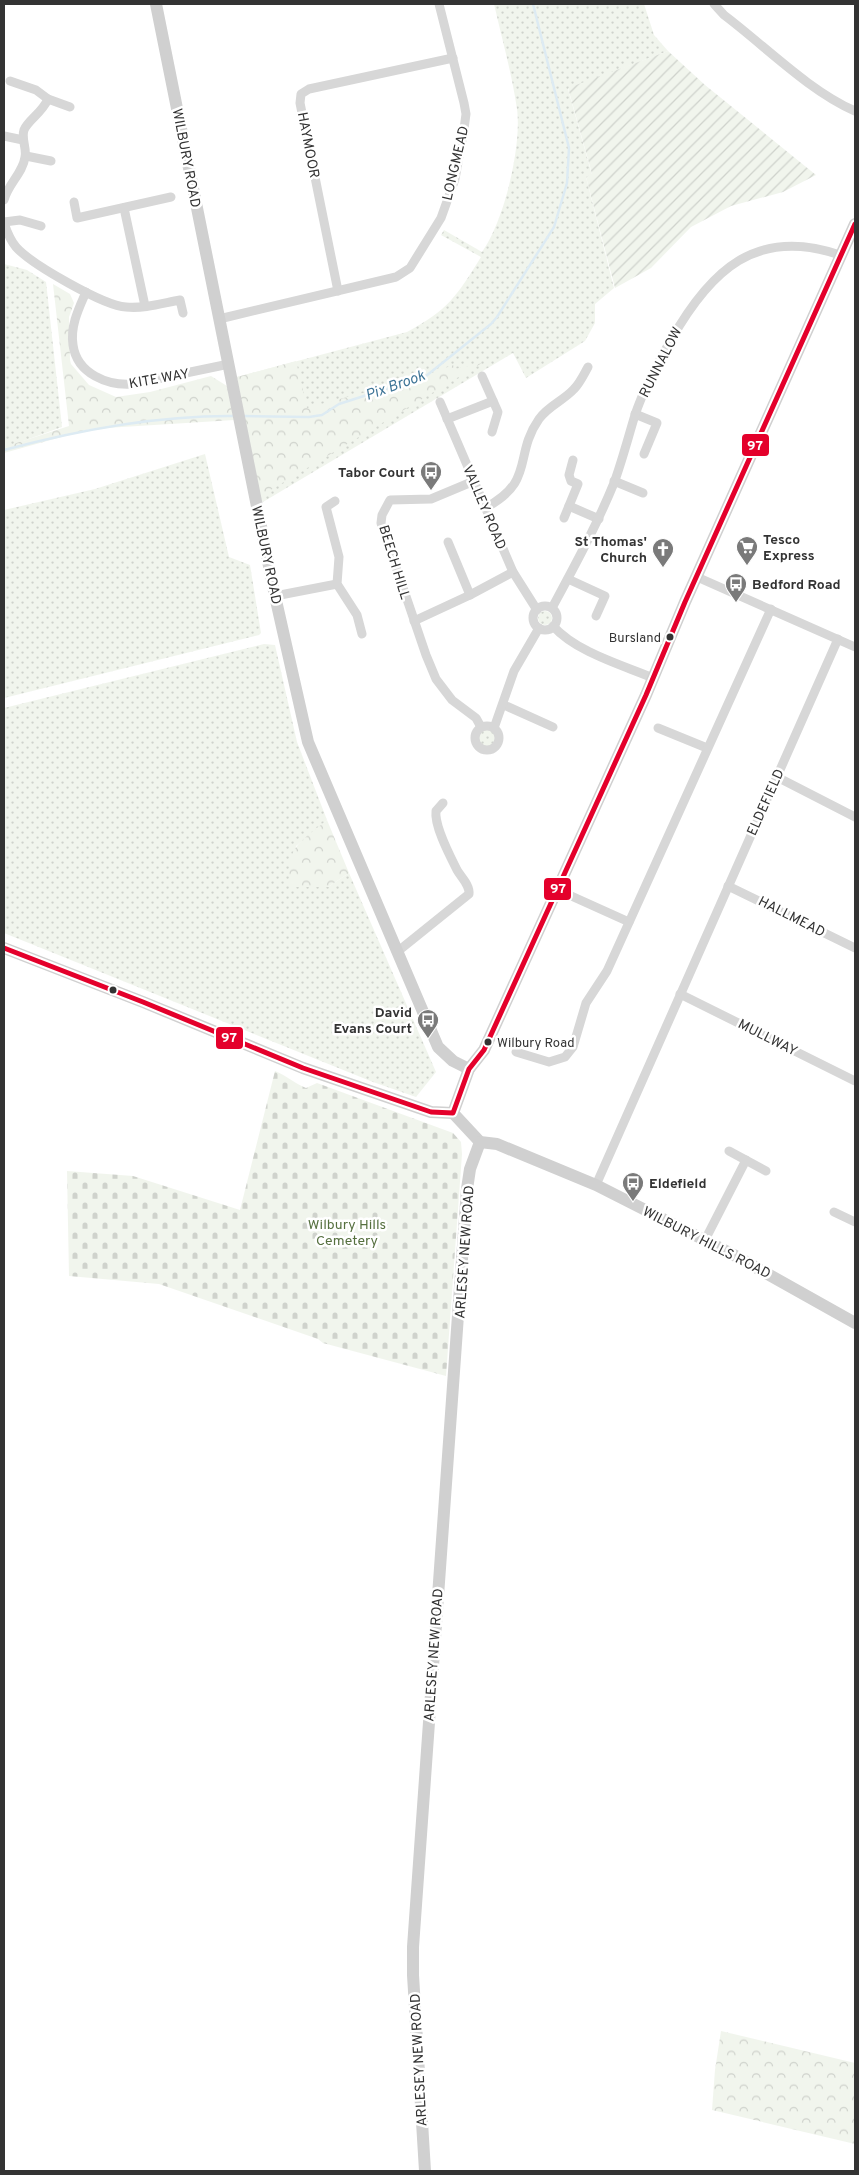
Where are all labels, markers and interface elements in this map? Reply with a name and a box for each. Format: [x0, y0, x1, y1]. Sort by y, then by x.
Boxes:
street label: WILBURY ROAD [168, 107, 203, 209]
street label: HAYMOOR [293, 111, 322, 180]
street label: LONGMEAD [440, 124, 473, 202]
street label: RUNNALOW [636, 324, 686, 401]
street label: KITE WAY [128, 366, 191, 393]
water label: Pix Brook [363, 367, 428, 406]
line badge: 97 [741, 433, 770, 457]
text: 97 [747, 438, 763, 455]
bus stop icon: Tabor Court [419, 460, 443, 491]
street label: VALLEY ROAD [458, 463, 509, 552]
place label: Tabor Court [338, 465, 415, 482]
street label: WILBURY ROAD [247, 504, 284, 606]
street label: BEECH HILL [374, 523, 413, 602]
place label: Tesco Express [763, 532, 815, 565]
place label: St Thomas' Church [575, 534, 647, 567]
supermarket icon: Tesco Express [735, 535, 759, 566]
church icon: St Thomas' Church [651, 537, 675, 568]
bus stop icon: Bedford Road [724, 572, 748, 603]
place label: Bedford Road [752, 577, 841, 594]
place label: Bursland [609, 631, 661, 647]
marker: Bursland [665, 632, 675, 642]
street label: ELDEFIELD [744, 767, 789, 839]
line badge: 97 [543, 877, 572, 901]
text: 97 [550, 881, 566, 898]
street label: HALLMEAD [755, 893, 828, 941]
unlabelled marker [108, 985, 118, 995]
place label: David Evans Court [333, 1005, 412, 1038]
bus stop icon: David Evans Court [416, 1008, 440, 1039]
street label: MULLWAY [735, 1016, 800, 1061]
line badge: 97 [215, 1026, 244, 1050]
text: 97 [221, 1030, 237, 1047]
place label: Wilbury Road [497, 1036, 575, 1052]
marker: Wilbury Road [483, 1037, 493, 1047]
bus stop icon: Eldefield [621, 1171, 645, 1202]
place label: Eldefield [649, 1176, 706, 1193]
street label: ARLESEY NEW ROAD [452, 1185, 479, 1319]
street label: WILBURY HILLS ROAD [639, 1204, 773, 1283]
park label: Wilbury Hills Cemetery [308, 1217, 386, 1250]
street label: ARLESEY NEW ROAD [421, 1588, 448, 1722]
street label: ARLESEY NEW ROAD [408, 1993, 431, 2127]

